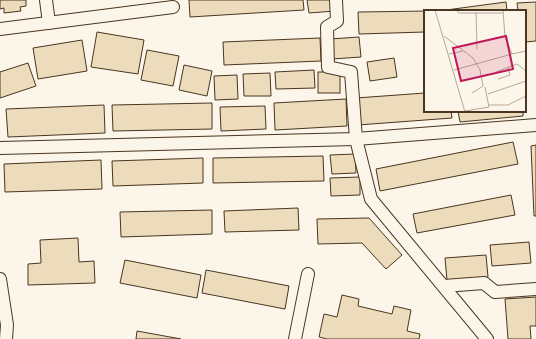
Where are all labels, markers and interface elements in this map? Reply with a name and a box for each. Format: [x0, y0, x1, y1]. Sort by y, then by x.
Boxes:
inset map [424, 10, 526, 112]

